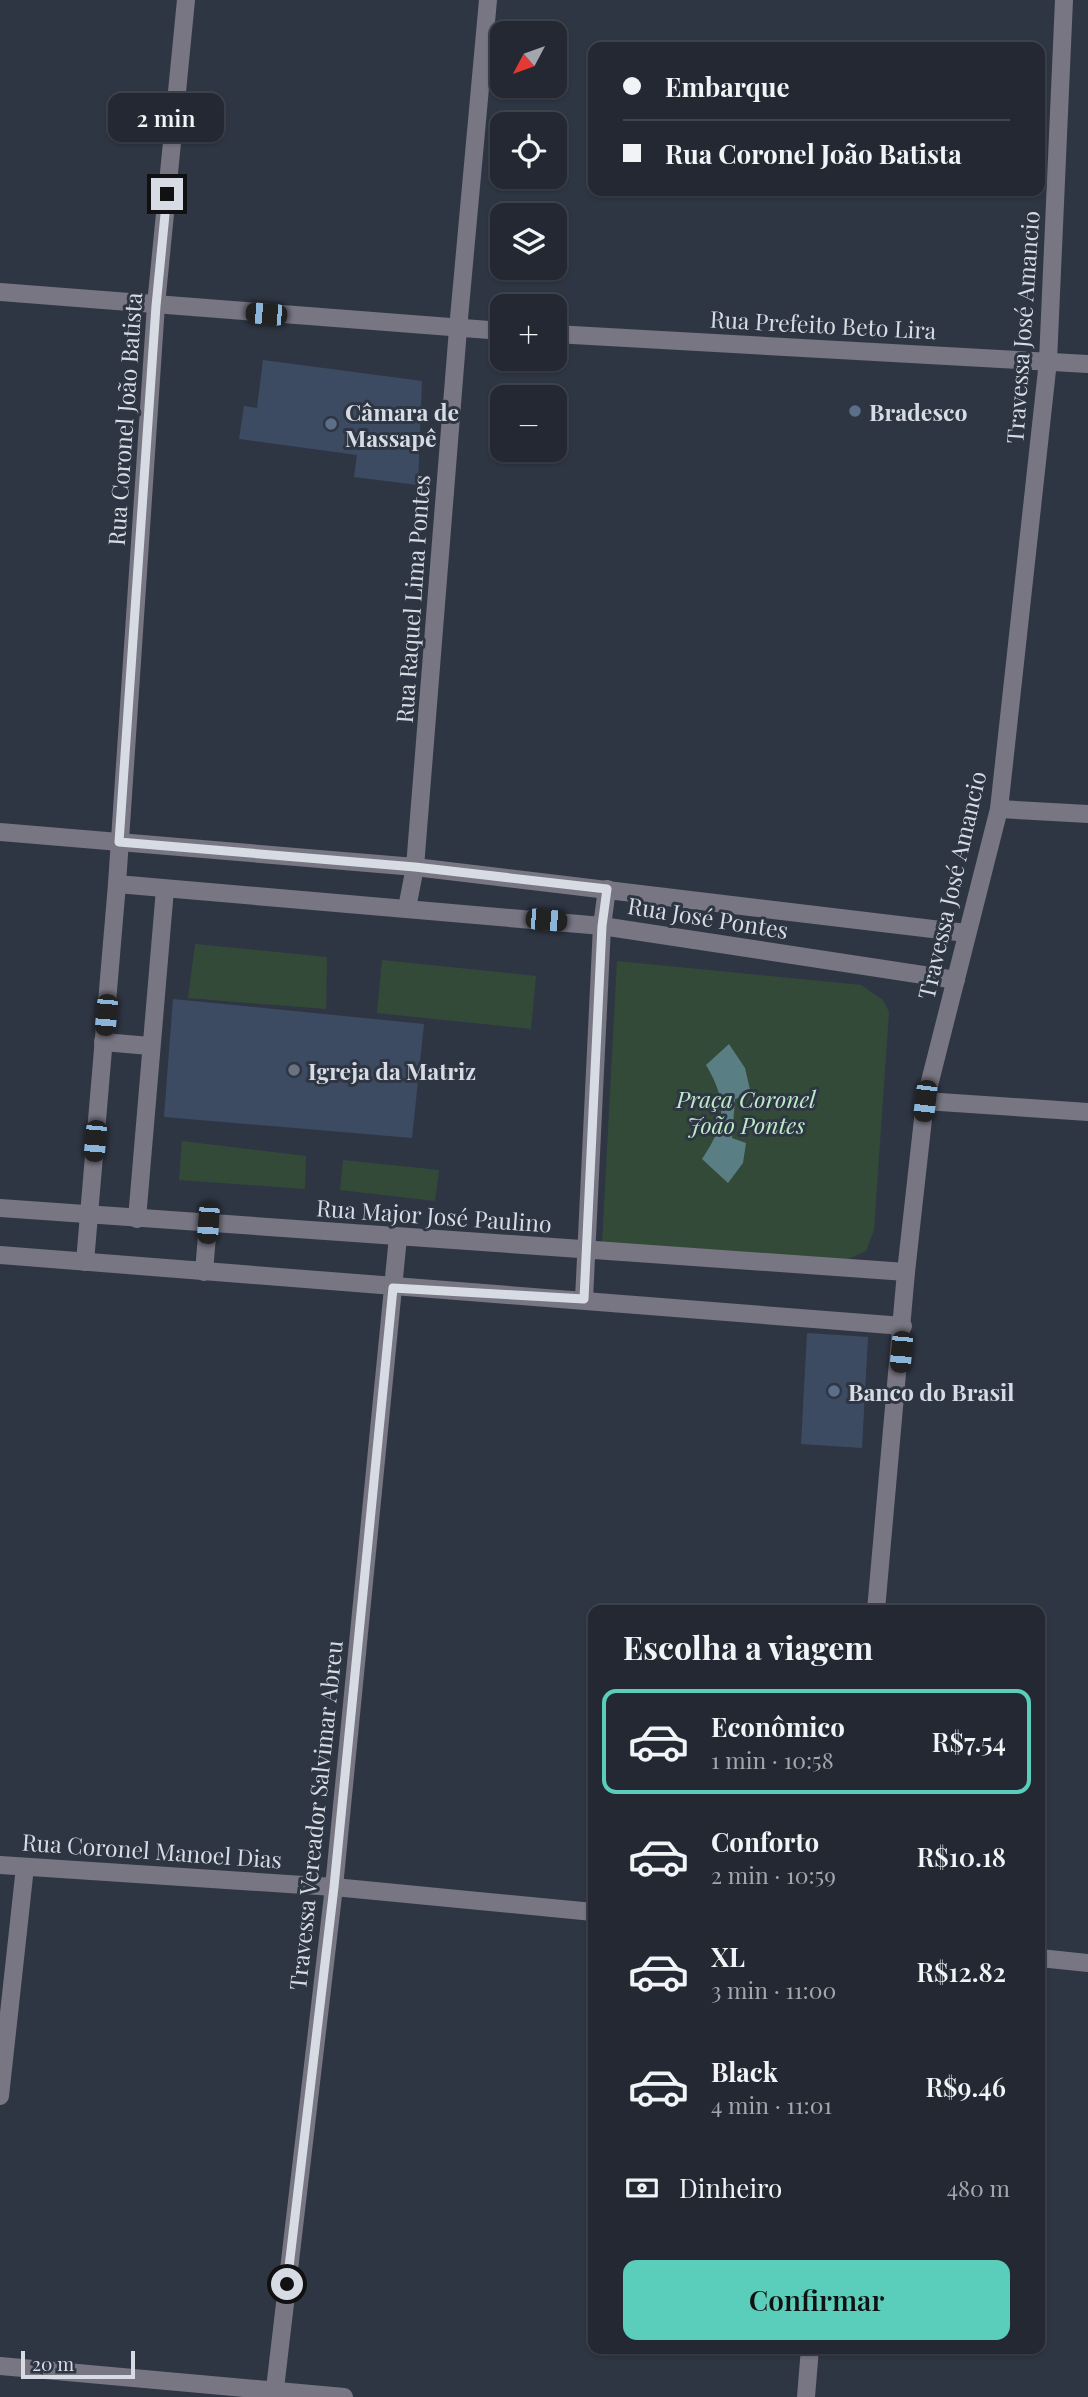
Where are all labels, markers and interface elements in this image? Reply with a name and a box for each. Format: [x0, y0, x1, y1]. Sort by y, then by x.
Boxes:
north arrow [490, 21, 567, 98]
map controls [490, 21, 567, 462]
text: Embarque [665, 69, 790, 104]
callout: 2 min [109, 92, 225, 142]
text: 2 min [137, 102, 195, 133]
button: locate [490, 112, 567, 189]
text: Rua Coronel João Batista [665, 136, 962, 171]
route end [151, 178, 183, 210]
button: layers [490, 203, 567, 280]
street label: Travessa José Amancio [998, 210, 1046, 444]
street label: Rua Coronel João Batista [100, 291, 148, 547]
button: + [490, 294, 567, 371]
car [245, 302, 288, 326]
street label: Rua Prefeito Beto Lira [709, 303, 937, 345]
button: − [490, 385, 567, 462]
place label: Câmara de Massapê [345, 396, 459, 453]
place label: Bradesco [869, 396, 967, 427]
marker: Bradesco [847, 403, 863, 419]
marker: Câmara de Massapê [323, 416, 339, 432]
street label: Rua Raquel Lima Pontes [388, 474, 436, 724]
street label: Travessa José Amancio [910, 768, 992, 1002]
street label: Rua José Pontes [626, 889, 790, 945]
car [525, 908, 568, 932]
car [94, 993, 119, 1037]
place label: Igreja da Matriz [308, 1055, 476, 1086]
marker: Igreja da Matriz [286, 1062, 302, 1078]
car [913, 1079, 938, 1123]
park label: Praça Coronel João Pontes [675, 1083, 817, 1140]
car [83, 1119, 108, 1163]
street label: Rua Major José Paulino [315, 1191, 553, 1239]
car [197, 1201, 220, 1245]
car [889, 1330, 914, 1374]
place label: Banco do Brasil [848, 1376, 1014, 1407]
marker: Banco do Brasil [826, 1383, 842, 1399]
text: Escolha a viagem [623, 1625, 873, 1668]
street label: Travessa Vereador Salvimar Abreu [281, 1639, 349, 1991]
text: Econômico [711, 1709, 845, 1744]
icon: car [627, 1710, 690, 1773]
text: R$7.54 [932, 1724, 1006, 1759]
text: 1 min · 10:58 [711, 1744, 834, 1775]
text: Conforto [711, 1824, 819, 1859]
street label: Rua Coronel Manoel Dias [21, 1825, 283, 1875]
icon: car [627, 1825, 690, 1888]
text: R$10.18 [917, 1839, 1006, 1874]
text: 2 min · 10:59 [711, 1859, 836, 1890]
text: XL [711, 1939, 745, 1974]
icon: car [627, 1940, 690, 2003]
text: R$12.82 [917, 1954, 1006, 1989]
text: 3 min · 11:00 [711, 1974, 836, 2005]
text: Black [711, 2054, 778, 2089]
icon: car [627, 2055, 690, 2118]
text: R$9.46 [925, 2069, 1006, 2104]
text: 4 min · 11:01 [711, 2089, 832, 2120]
icon: cash [623, 2169, 661, 2207]
text: Dinheiro [679, 2170, 782, 2205]
text: 480 m [947, 2172, 1010, 2203]
button: Confirmar [623, 2260, 1010, 2340]
route start [271, 2268, 303, 2300]
scale bar [21, 2348, 135, 2380]
text: 20 m [32, 2350, 74, 2376]

